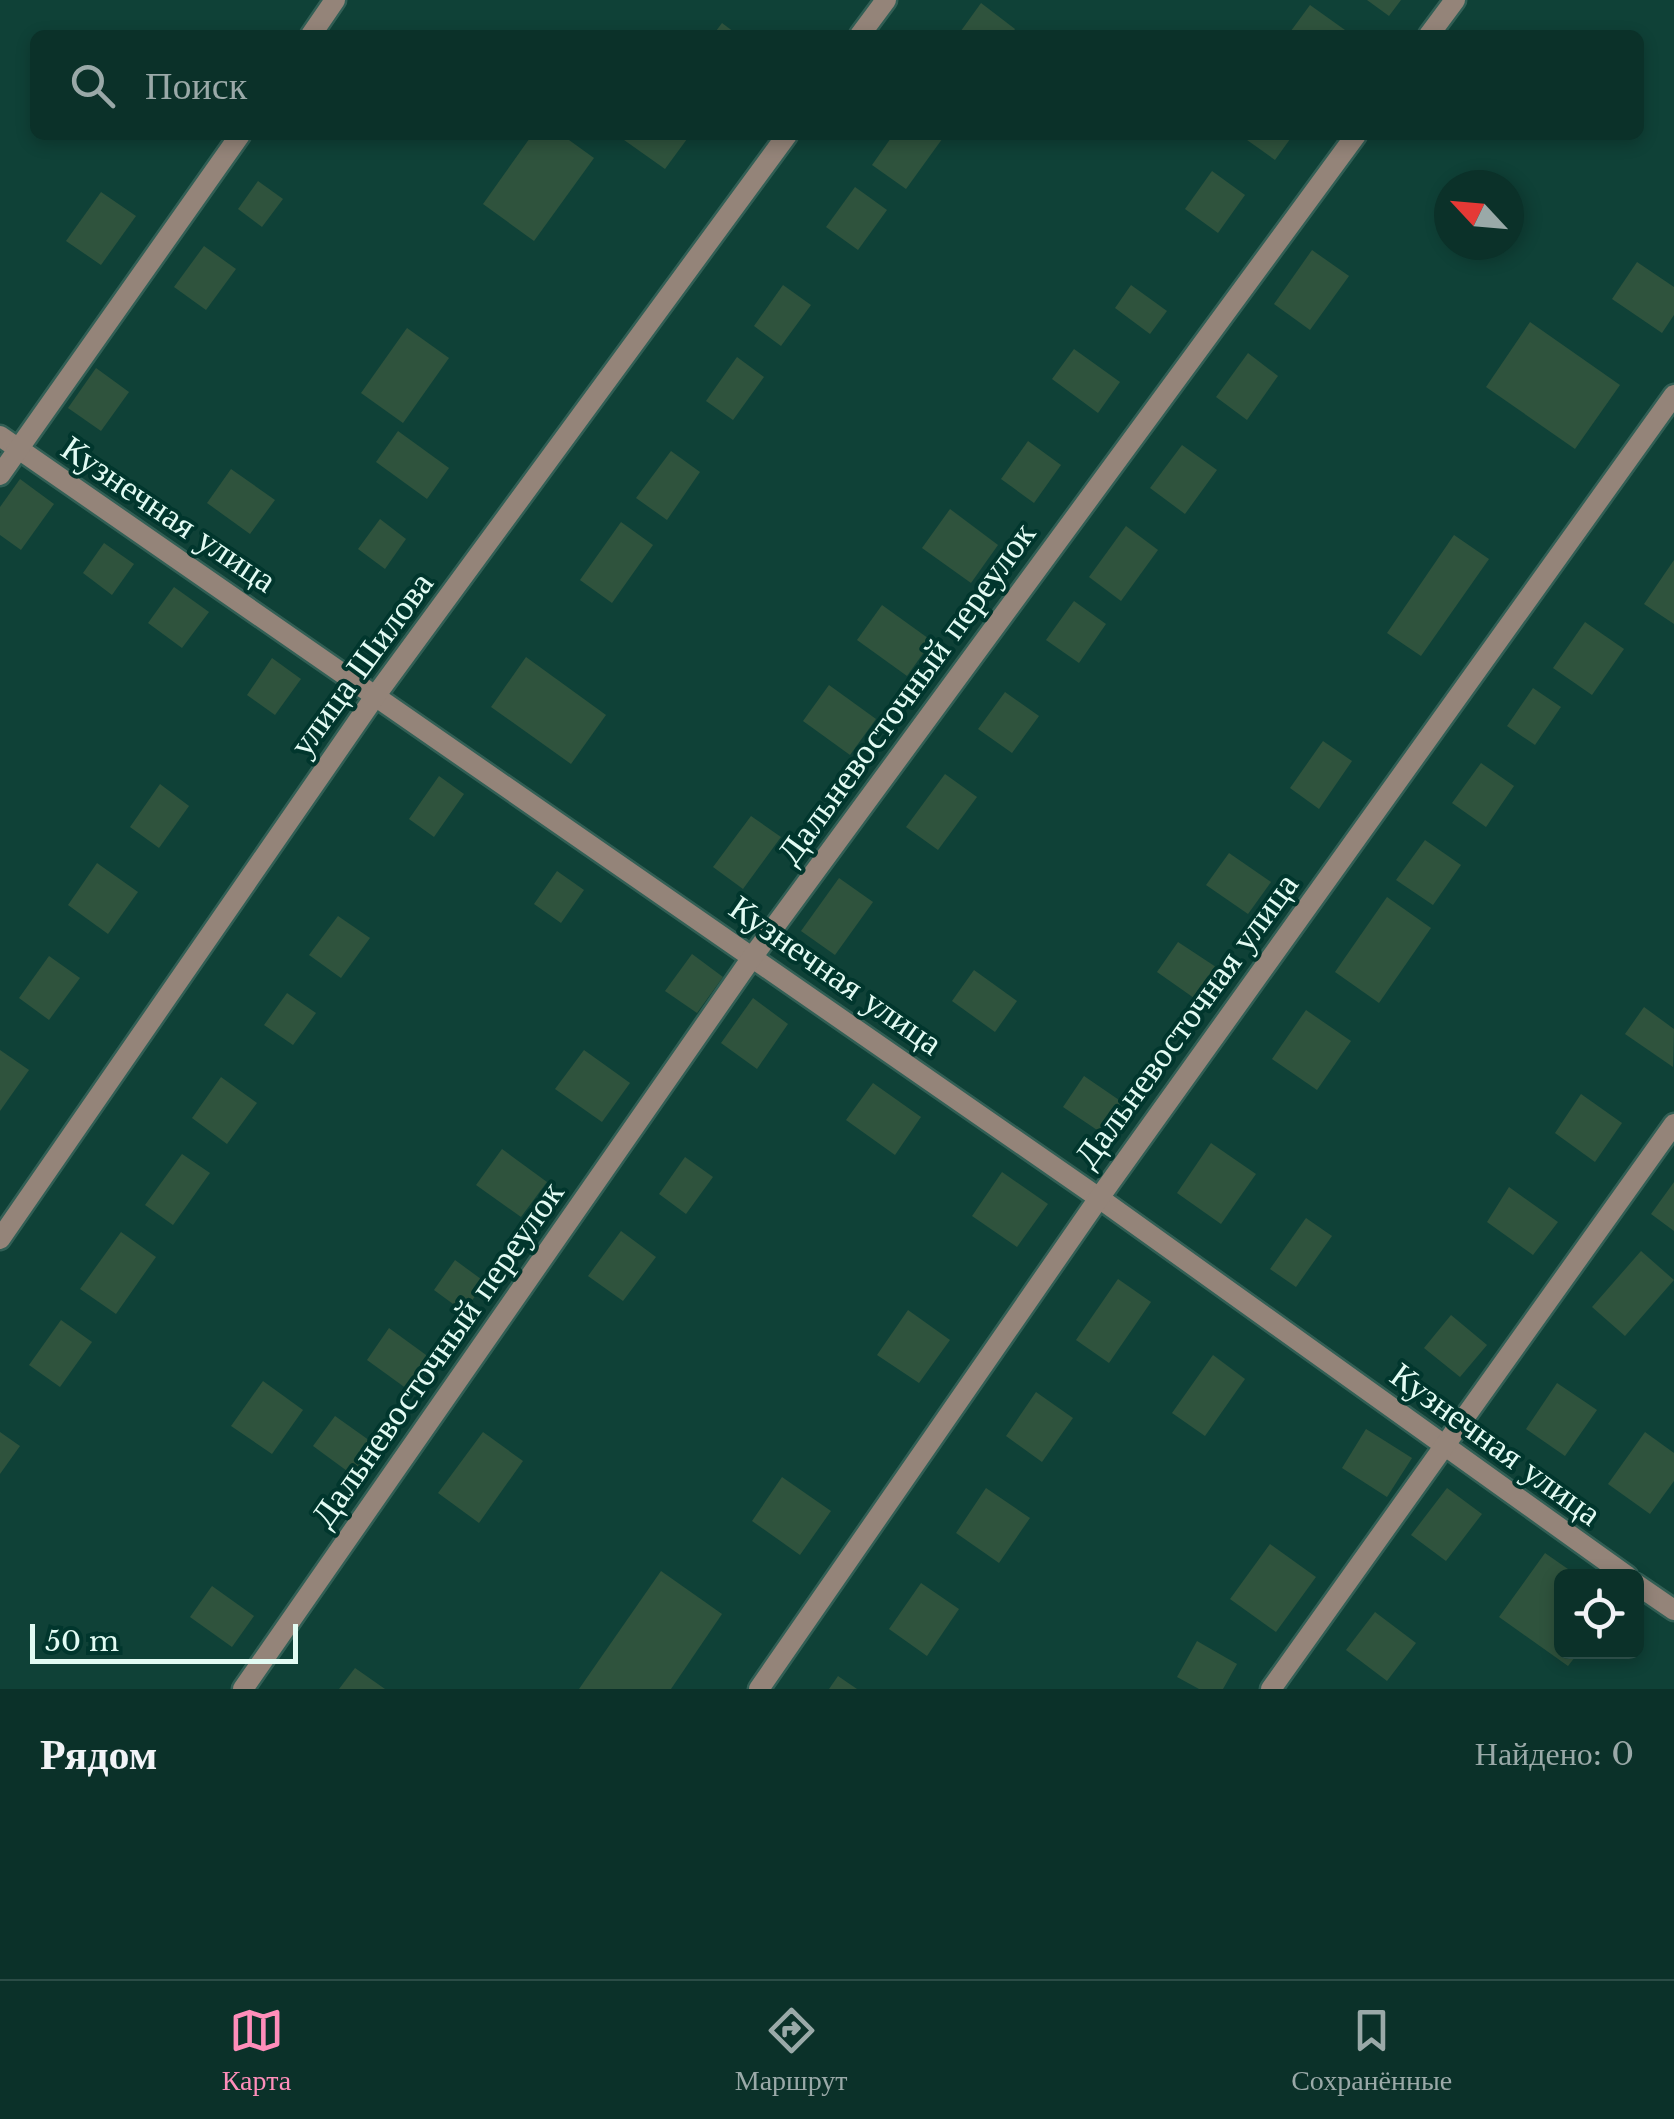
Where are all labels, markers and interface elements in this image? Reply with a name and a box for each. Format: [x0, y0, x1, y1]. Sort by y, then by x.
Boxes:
search box [30, 30, 1644, 140]
icon: search [65, 58, 120, 113]
text: Поиск [145, 62, 247, 109]
north arrow [1434, 170, 1524, 260]
street label: Кузнечная улица [54, 426, 285, 602]
street label: Дальневосточный переулок [767, 513, 1045, 872]
street label: улица Шилова [279, 563, 442, 764]
street label: Дальневосточная улица [1064, 864, 1307, 1175]
street label: Кузнечная улица [722, 885, 951, 1064]
street label: Дальневосточный переулок [301, 1172, 573, 1535]
street label: Кузнечная улица [1383, 1353, 1610, 1535]
map controls [1554, 1569, 1644, 1659]
button: locate [1554, 1569, 1644, 1659]
scale bar [30, 1619, 298, 1664]
text: 50 m [45, 1624, 119, 1659]
text: Рядом [40, 1728, 157, 1780]
text: Найдено: 0 [1475, 1734, 1634, 1774]
tab: Карта [222, 2003, 291, 2098]
tab: Маршрут [735, 2003, 848, 2098]
tab: Сохранённые [1291, 2003, 1452, 2098]

